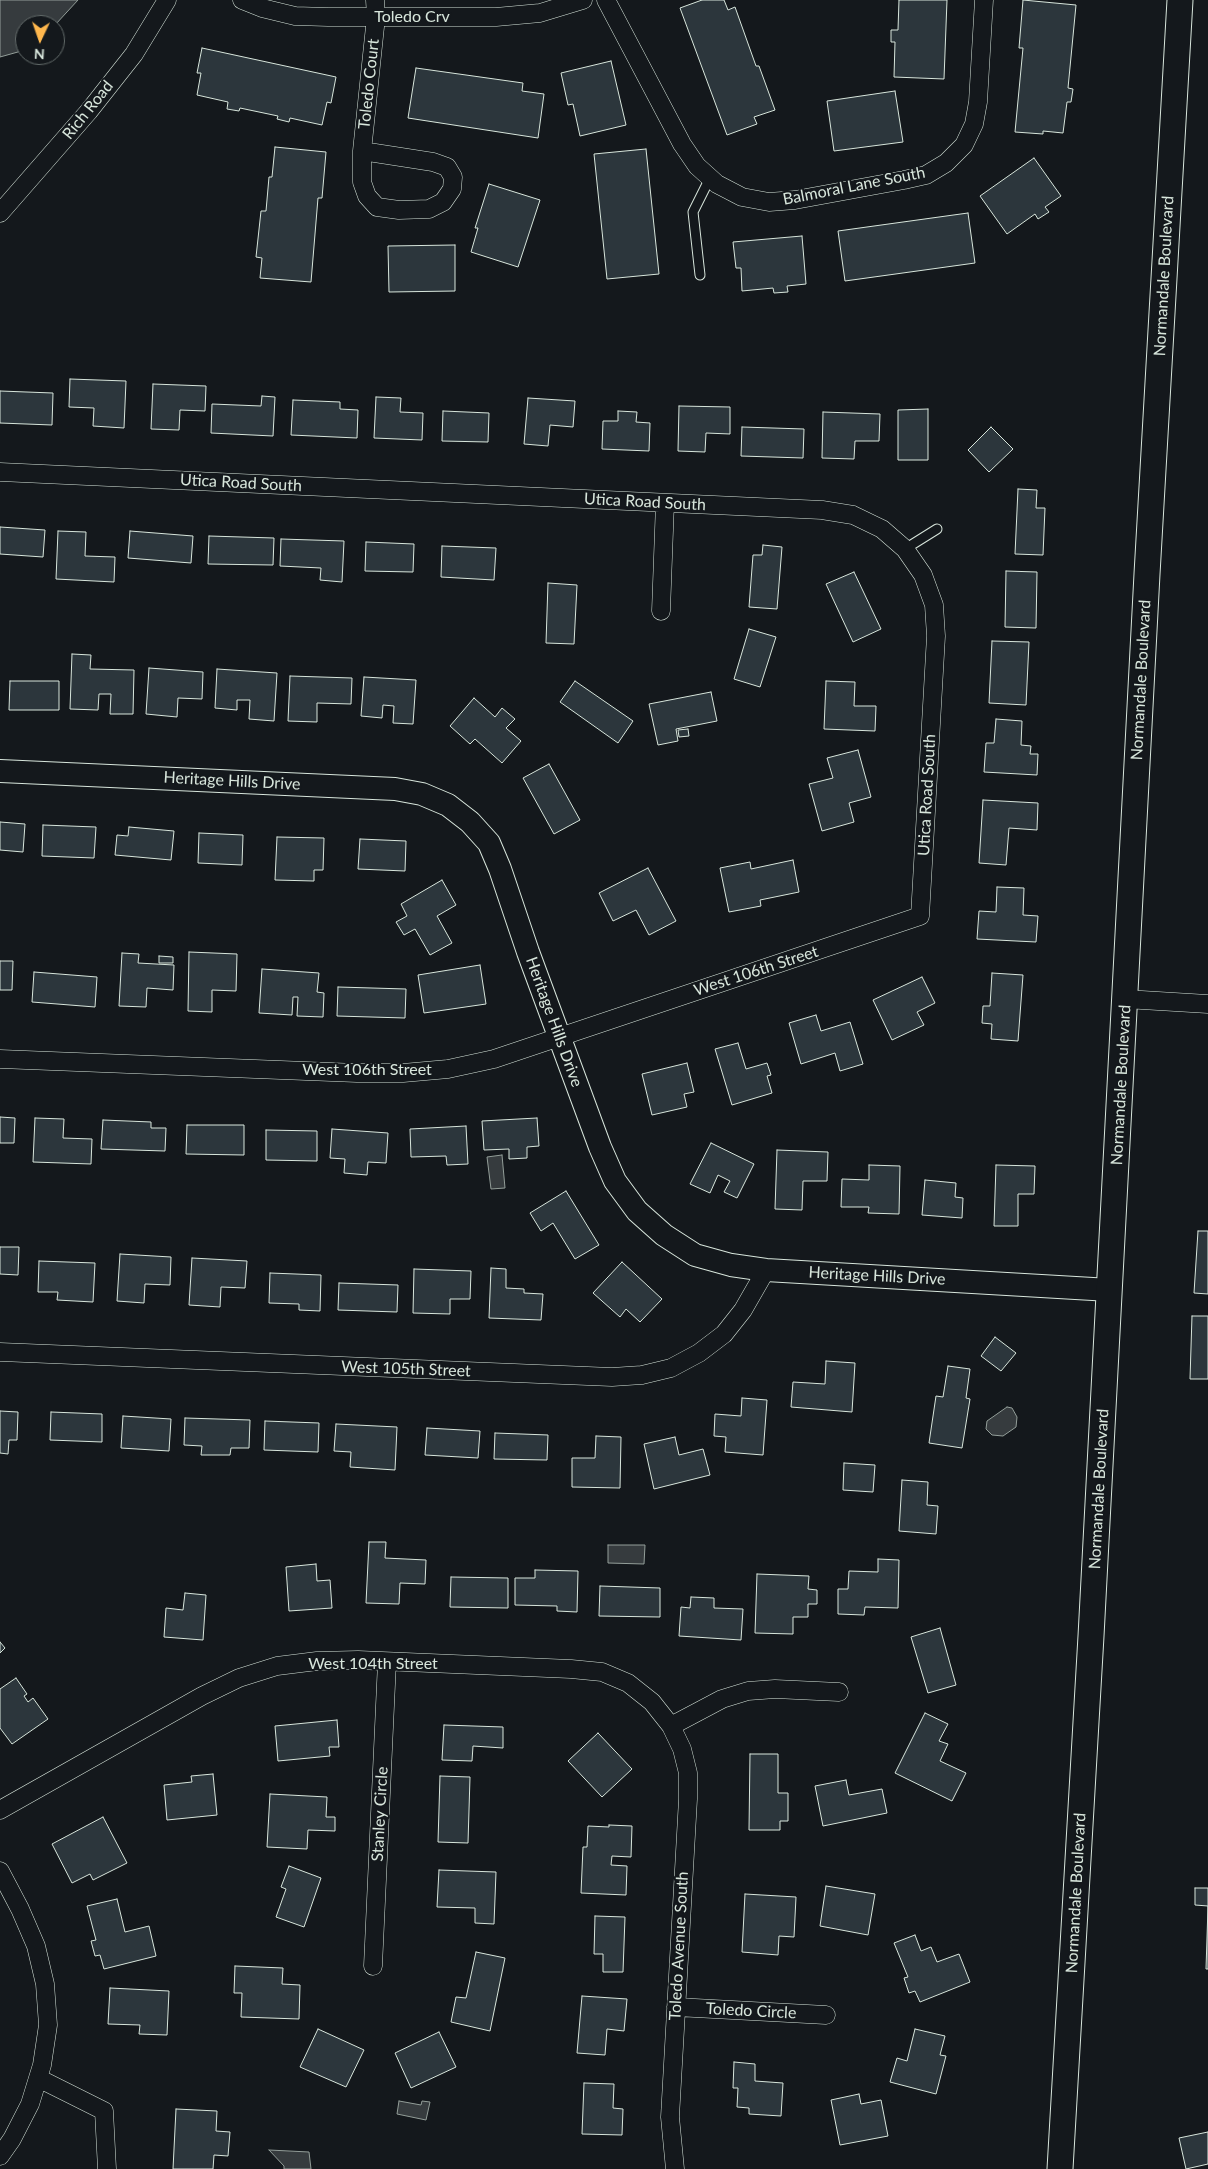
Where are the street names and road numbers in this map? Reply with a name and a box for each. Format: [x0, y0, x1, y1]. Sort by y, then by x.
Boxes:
street label: Toledo Crv [374, 7, 450, 27]
street label: Toledo Court [355, 38, 383, 130]
street label: Rich Road [59, 77, 117, 143]
street label: Balmoral Lane South [781, 163, 927, 209]
street label: Normandale Boulevard [1150, 195, 1178, 357]
street label: Utica Road South [180, 470, 302, 496]
street label: Utica Road South [584, 489, 706, 515]
street label: Normandale Boulevard [1127, 599, 1155, 761]
street label: Utica Road South [914, 734, 940, 856]
street label: Heritage Hills Drive [163, 768, 301, 794]
street label: West 106th Street [691, 942, 821, 1000]
street label: Heritage Hills Drive [522, 954, 586, 1090]
street label: Normandale Boulevard [1107, 1004, 1135, 1166]
street label: West 106th Street [302, 1060, 432, 1080]
street label: Heritage Hills Drive [808, 1263, 946, 1289]
street label: West 105th Street [341, 1357, 471, 1381]
street label: Normandale Boulevard [1085, 1408, 1113, 1570]
street label: West 104th Street [308, 1654, 438, 1674]
street label: Stanley Circle [368, 1766, 392, 1862]
street label: Normandale Boulevard [1062, 1812, 1090, 1974]
street label: Toledo Avenue South [666, 1871, 692, 2021]
street label: Toledo Circle [705, 1999, 797, 2023]

